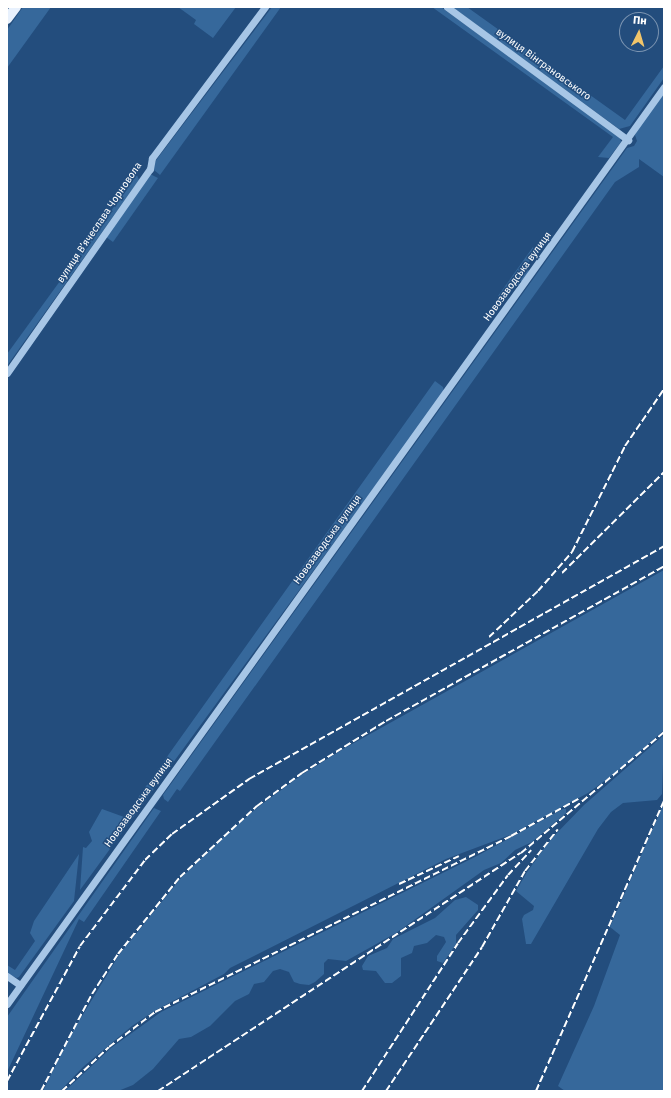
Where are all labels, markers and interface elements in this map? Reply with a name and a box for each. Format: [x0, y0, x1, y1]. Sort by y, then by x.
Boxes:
north arrow [619, 12, 659, 52]
text: Пн [633, 13, 647, 28]
street label: вулиця Вінграновського [493, 26, 593, 104]
street label: вулиця Вʼячеслава Чорновола [55, 160, 145, 286]
street label: Новозаводська вулиця [482, 230, 554, 324]
street label: Новозаводська вулиця [292, 493, 364, 587]
street label: Новозаводська вулиця [103, 756, 175, 850]

